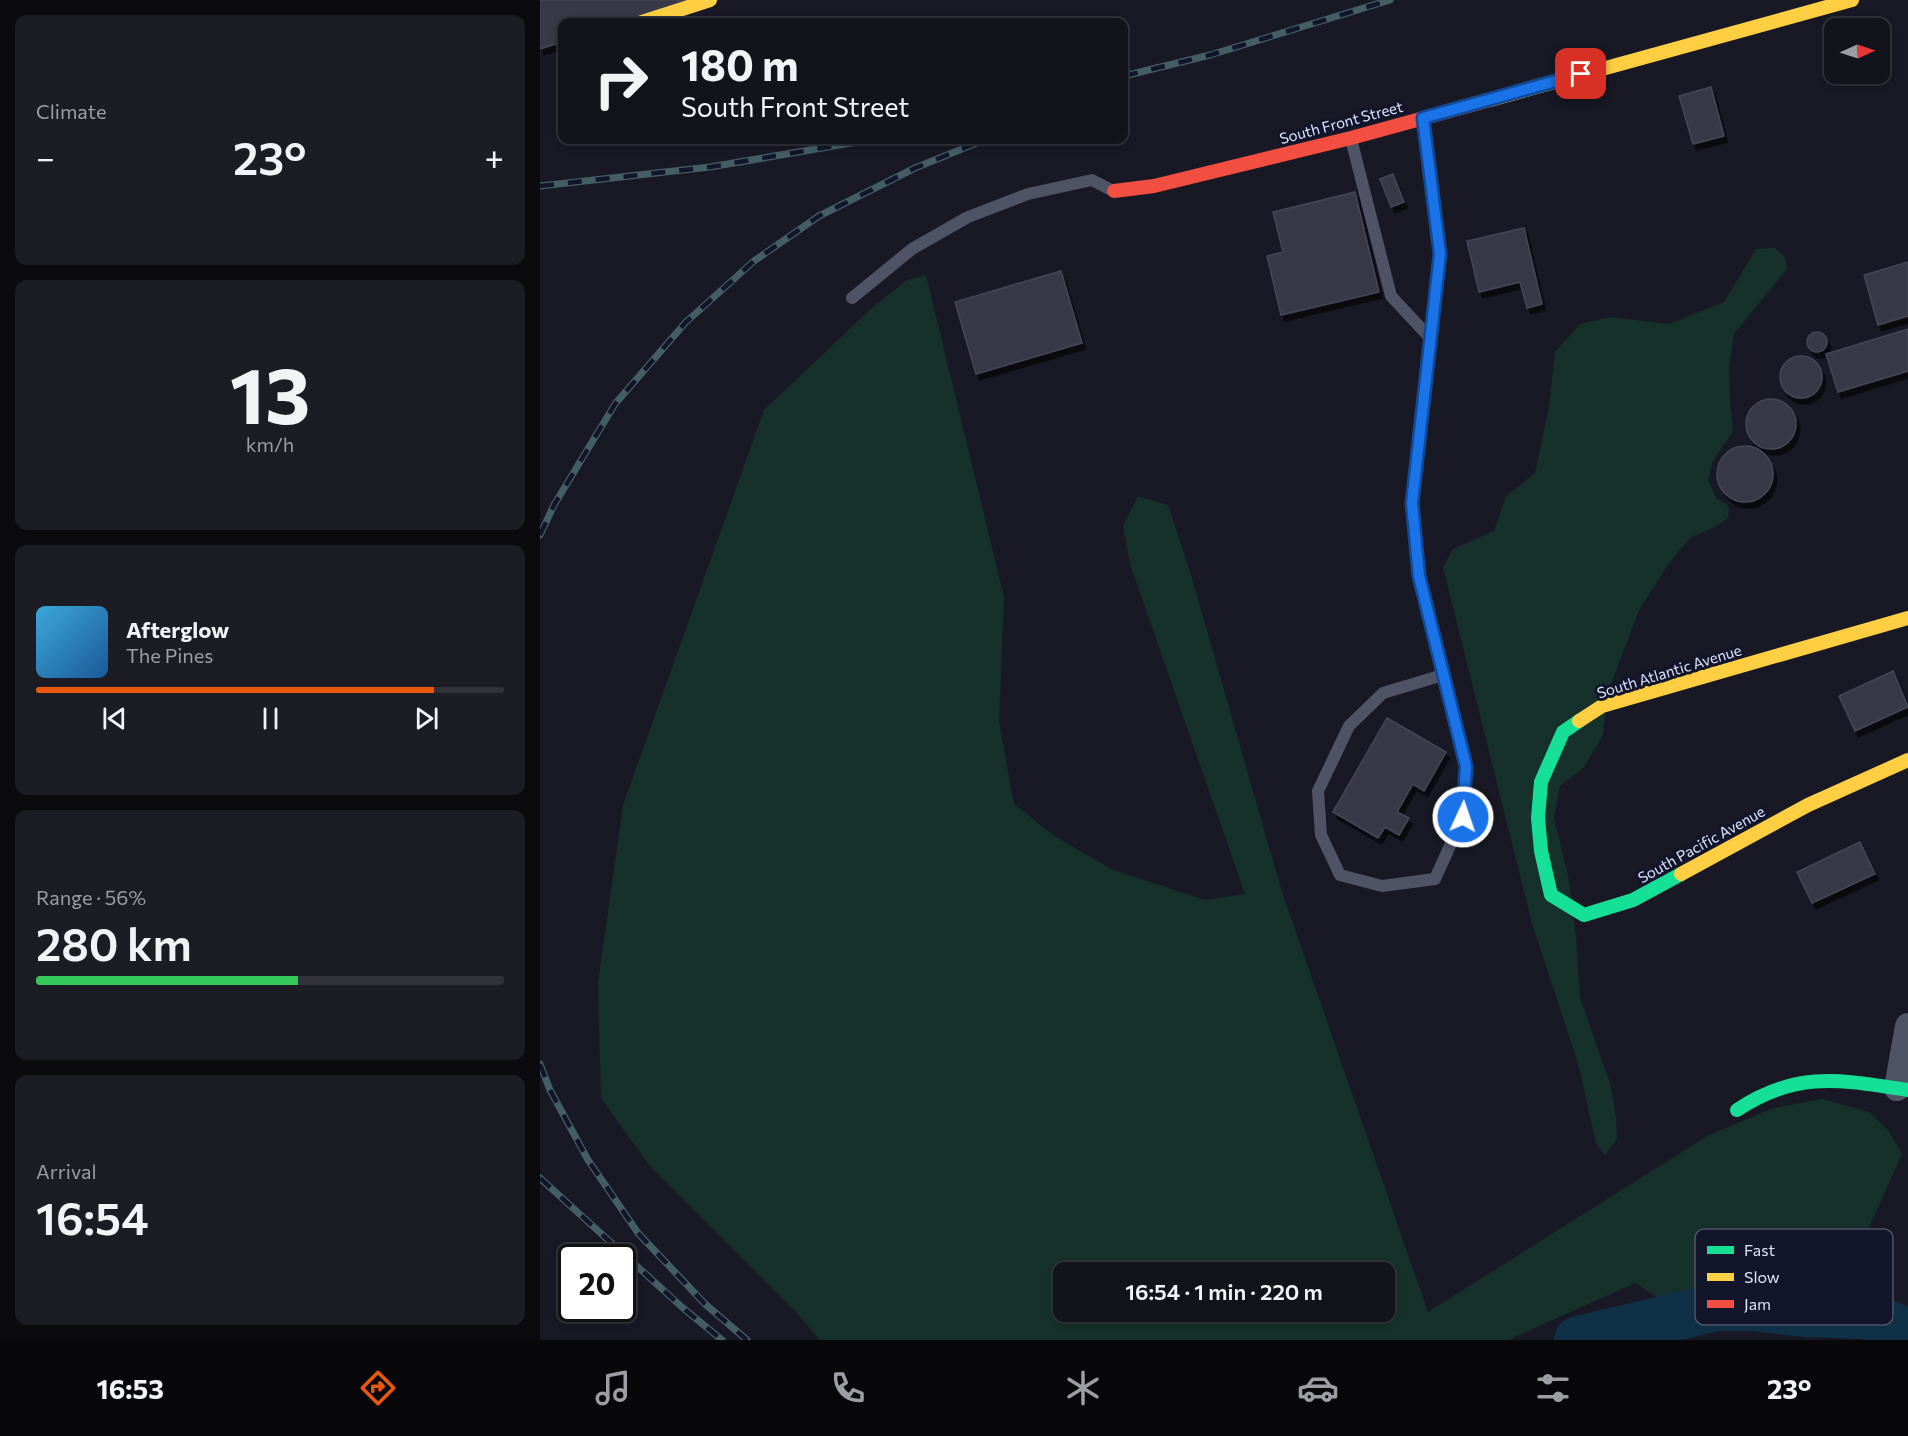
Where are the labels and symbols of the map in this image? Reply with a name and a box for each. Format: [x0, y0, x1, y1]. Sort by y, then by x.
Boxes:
north arrow [1824, 18, 1890, 84]
pin [1555, 48, 1606, 99]
street label: South Front Street [1277, 97, 1405, 147]
street label: South Atlantic Avenue [1595, 640, 1744, 702]
position arrow [1431, 785, 1495, 849]
street label: South Pacific Avenue [1634, 802, 1768, 886]
legend [1695, 1229, 1893, 1325]
text: Fast [1744, 1240, 1775, 1259]
speed limit sign: 20 [558, 1244, 636, 1322]
text: Slow [1744, 1267, 1780, 1286]
text: Jam [1744, 1294, 1771, 1313]

